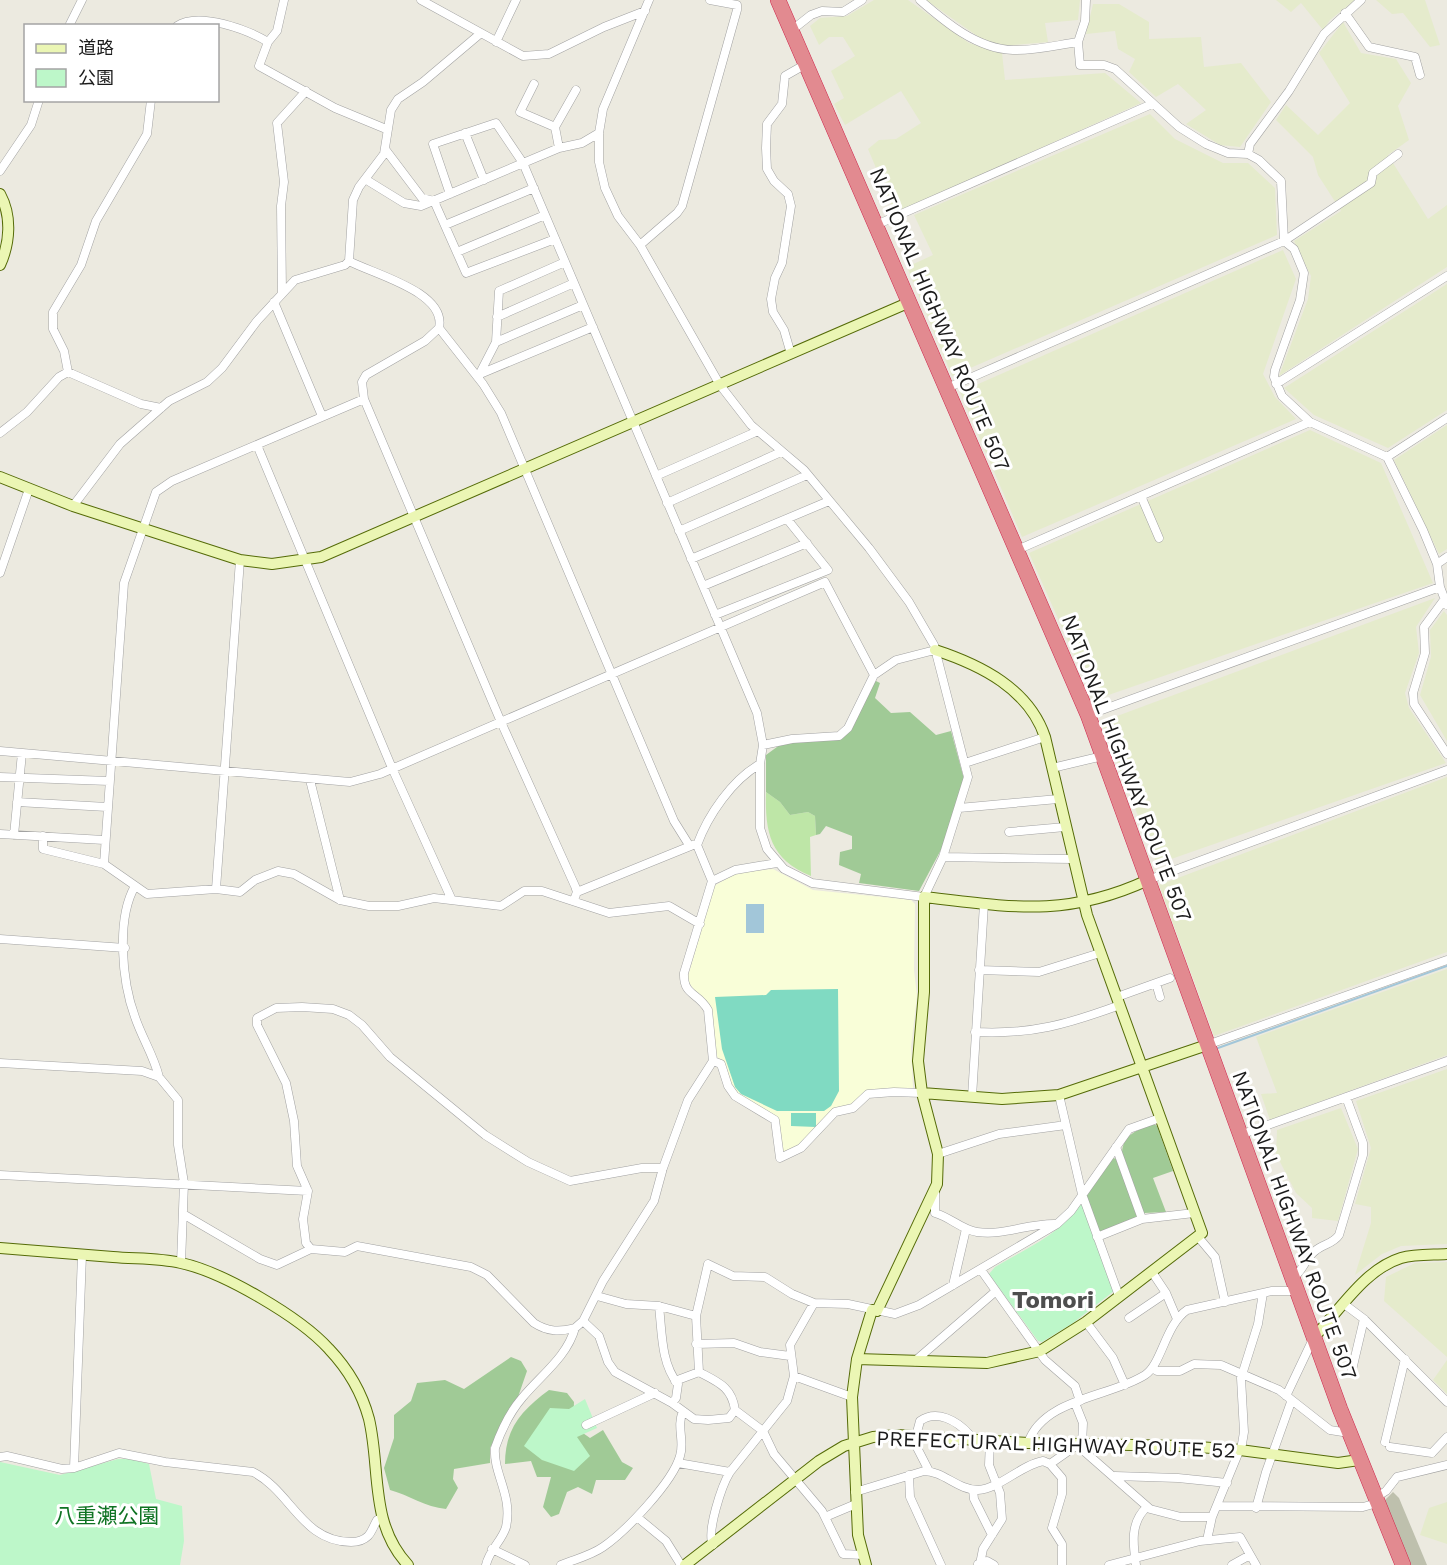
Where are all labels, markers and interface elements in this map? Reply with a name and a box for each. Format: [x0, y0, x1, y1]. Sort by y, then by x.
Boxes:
legend [24, 24, 219, 102]
text: 道路 [78, 37, 114, 58]
text: 公園 [78, 67, 114, 88]
street label: NATIONAL HIGHWAY ROUTE 507 [865, 164, 1015, 475]
street label: NATIONAL HIGHWAY ROUTE 507 [1057, 611, 1197, 925]
street label: NATIONAL HIGHWAY ROUTE 507 [1227, 1067, 1363, 1383]
district label: Tomori [1012, 1286, 1094, 1314]
street label: PREFECTURAL HIGHWAY ROUTE 52 [876, 1425, 1236, 1463]
park label: 八重瀬公園 [55, 1503, 160, 1528]

